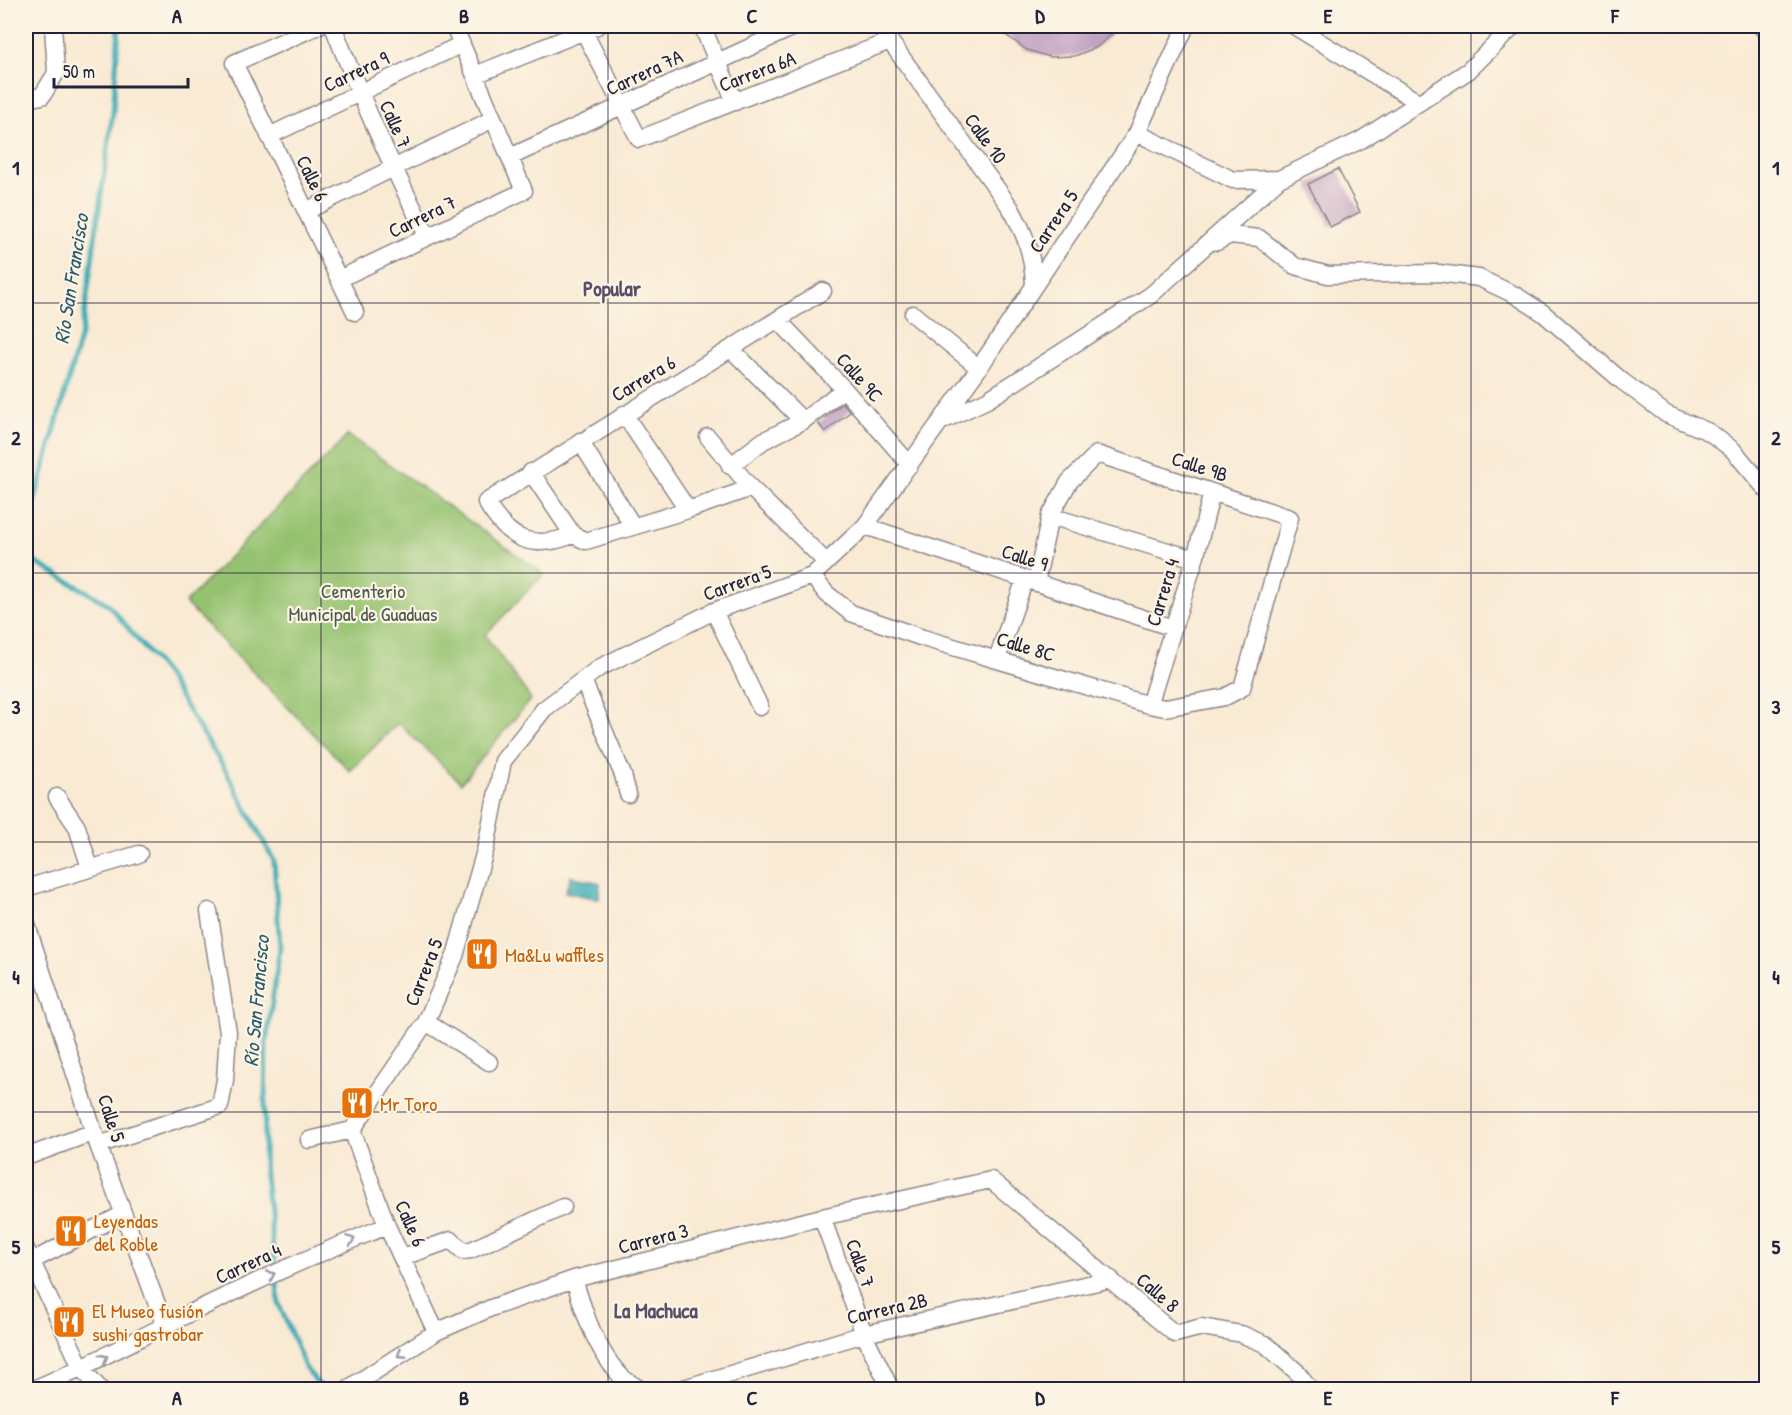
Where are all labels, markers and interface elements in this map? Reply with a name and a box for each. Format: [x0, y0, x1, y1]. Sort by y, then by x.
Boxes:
text: A [172, 2, 182, 29]
text: B [459, 2, 469, 29]
text: C [747, 2, 758, 29]
text: D [1035, 2, 1045, 29]
text: E [1324, 2, 1333, 29]
text: F [1610, 2, 1620, 29]
street label: Carrera 7A [601, 42, 687, 102]
street label: Carrera 9 [319, 44, 393, 98]
street label: Carrera 6A [715, 44, 799, 98]
scale bar [54, 51, 188, 89]
text: 50 m [63, 59, 95, 84]
street label: Calle 7 [374, 96, 419, 152]
street label: Calle 10 [959, 107, 1013, 169]
street label: Calle 6 [290, 151, 336, 205]
text: 1 [12, 154, 20, 181]
text: 1 [1772, 154, 1780, 181]
street label: Carrera 5 [1022, 184, 1084, 258]
street label: Carrera 7 [384, 188, 460, 244]
water label: Río San Francisco [46, 211, 96, 346]
district label: Popular [583, 274, 642, 304]
street label: Calle 9C [830, 346, 890, 408]
street label: Carrera 6 [606, 348, 680, 408]
text: 2 [11, 424, 21, 451]
text: 2 [1771, 424, 1781, 451]
street label: Calle 9B [1169, 444, 1231, 488]
street label: Calle 9 [998, 537, 1052, 577]
street label: Carrera 4 [1139, 555, 1185, 629]
street label: Carrera 5 [699, 557, 775, 607]
park label: Cementerio Municipal de Guaduas [288, 577, 438, 627]
street label: Calle 8C [994, 624, 1058, 668]
text: 3 [12, 693, 21, 720]
text: 3 [1772, 693, 1781, 720]
water label: Río San Francisco [236, 933, 276, 1067]
street label: Carrera 5 [397, 934, 449, 1010]
restaurant icon: Ma&Lu waffles [464, 936, 500, 972]
place label: Ma&Lu waffles [505, 941, 604, 968]
text: 4 [12, 963, 20, 990]
text: 4 [1772, 963, 1780, 990]
restaurant icon: Mr Toro [339, 1085, 375, 1121]
place label: Mr Toro [380, 1090, 437, 1117]
street label: Calle 5 [92, 1091, 132, 1146]
street label: Calle 6 [389, 1196, 433, 1250]
place label: Leyendas del Roble [94, 1207, 158, 1257]
restaurant icon: Leyendas del Roble [53, 1213, 89, 1249]
street label: Carrera 3 [615, 1216, 691, 1260]
text: 5 [12, 1233, 21, 1260]
text: 5 [1772, 1233, 1781, 1260]
one-way arrow [345, 1235, 356, 1247]
street label: Calle 7 [840, 1235, 882, 1291]
street label: Carrera 4 [211, 1236, 285, 1290]
street label: Calle 8 [1131, 1266, 1185, 1318]
one-way arrow [265, 1270, 276, 1282]
street label: Carrera 2B [844, 1286, 930, 1330]
district label: La Machuca [614, 1296, 698, 1325]
place label: El Museo fusión sushi gastrobar [92, 1297, 204, 1347]
restaurant icon: El Museo fusión sushi gastrobar [51, 1304, 87, 1340]
one-way arrow [397, 1347, 407, 1359]
one-way arrow [97, 1354, 108, 1365]
text: A [172, 1384, 182, 1411]
text: B [459, 1384, 469, 1411]
text: C [747, 1384, 758, 1411]
text: D [1035, 1384, 1045, 1411]
text: E [1324, 1384, 1333, 1411]
text: F [1610, 1384, 1620, 1411]

